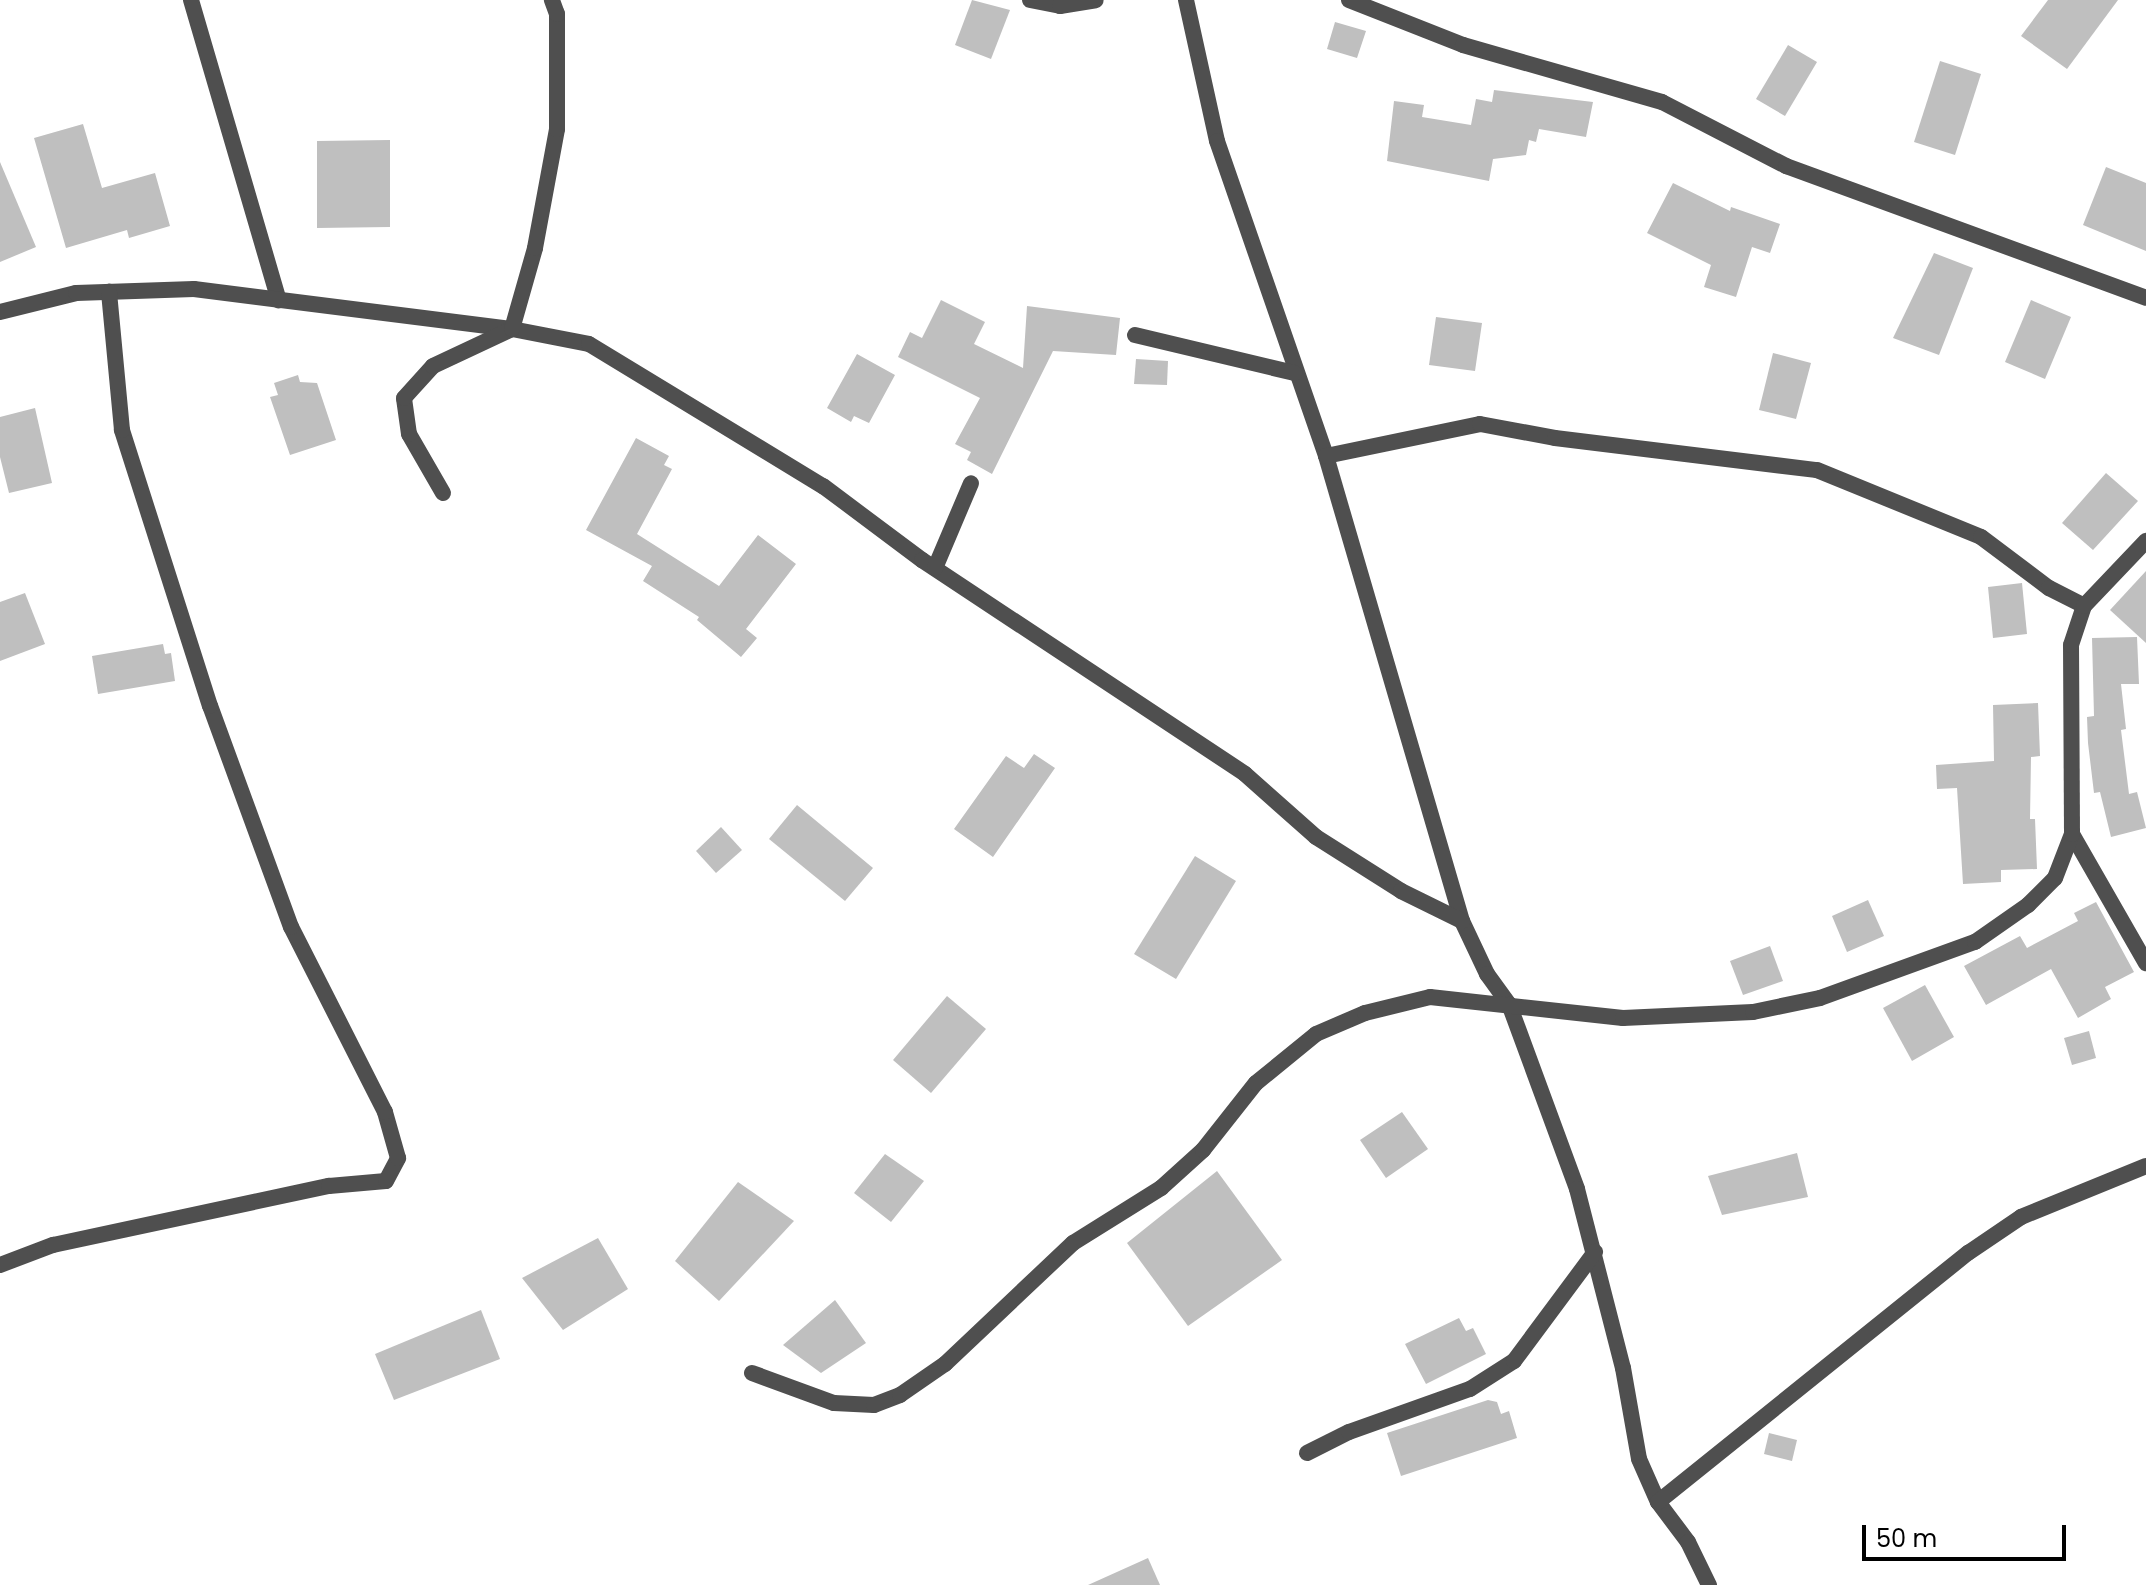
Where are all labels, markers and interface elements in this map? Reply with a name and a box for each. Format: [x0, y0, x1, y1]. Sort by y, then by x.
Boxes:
scale bar [1866, 1509, 2070, 1559]
text: 50 m [1876, 1522, 1937, 1555]

